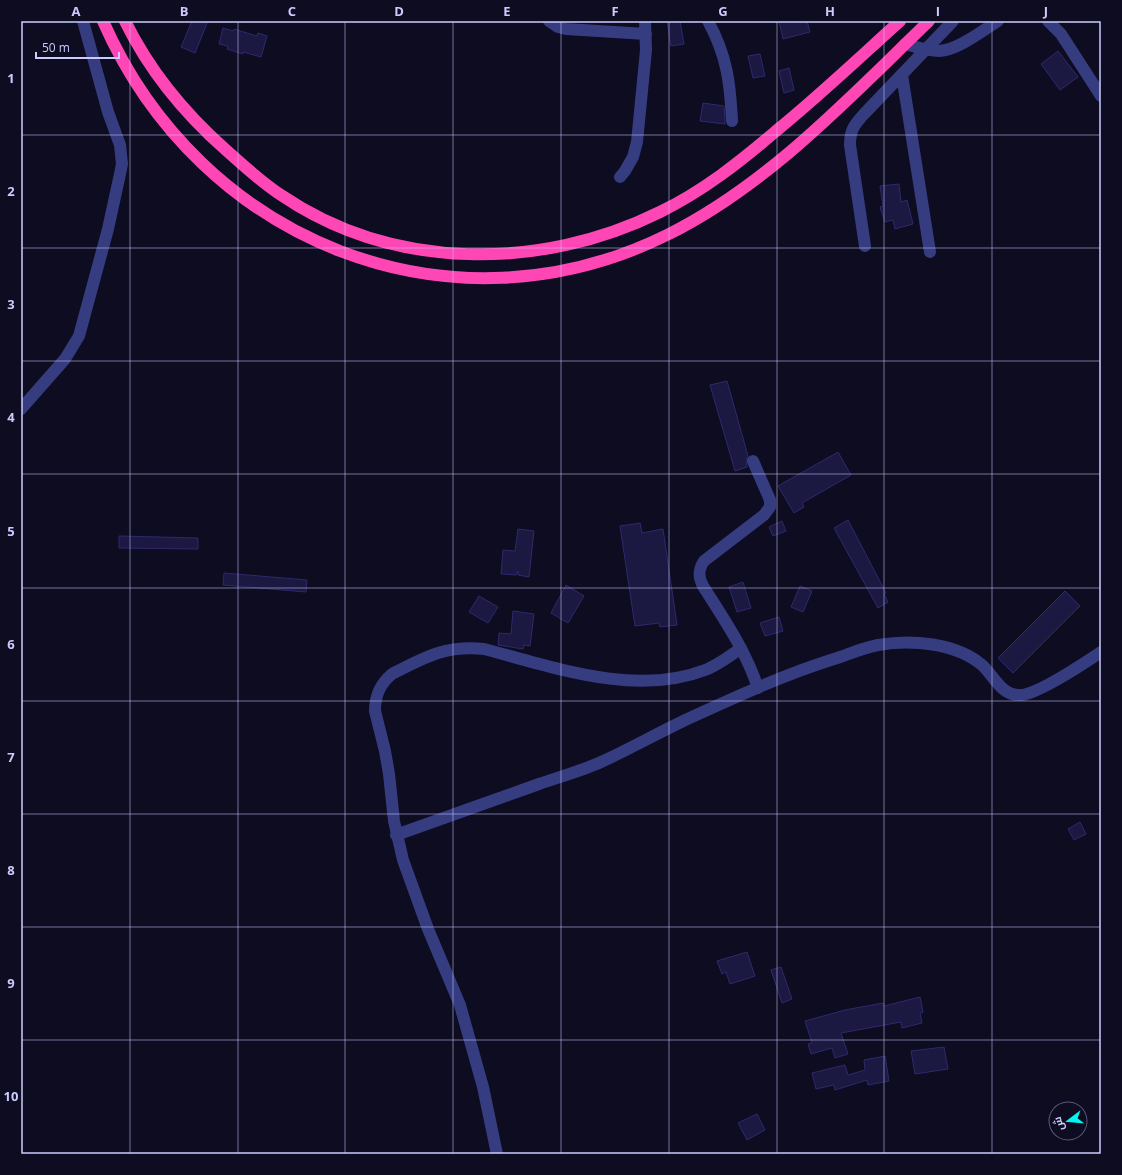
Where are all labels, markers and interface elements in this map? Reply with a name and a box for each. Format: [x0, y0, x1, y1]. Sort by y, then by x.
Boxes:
text: A [72, 2, 81, 20]
text: B [180, 2, 189, 20]
text: C [288, 2, 296, 20]
text: D [394, 2, 404, 20]
text: E [503, 2, 511, 20]
text: F [611, 2, 619, 20]
text: G [718, 2, 728, 20]
text: H [825, 2, 835, 20]
text: I [936, 2, 940, 20]
text: J [1043, 2, 1048, 20]
scale bar [36, 34, 119, 60]
text: 50 m [42, 39, 70, 56]
text: 1 [7, 69, 15, 87]
text: 2 [7, 182, 15, 200]
text: 3 [7, 295, 15, 313]
text: 4 [7, 408, 15, 426]
text: 5 [7, 522, 15, 540]
text: 6 [7, 635, 15, 653]
text: 7 [7, 748, 15, 766]
text: 8 [7, 861, 15, 879]
text: 9 [7, 974, 15, 992]
text: 10 [4, 1087, 18, 1105]
north arrow [1048, 1101, 1088, 1141]
text: ش [1049, 1115, 1067, 1133]

